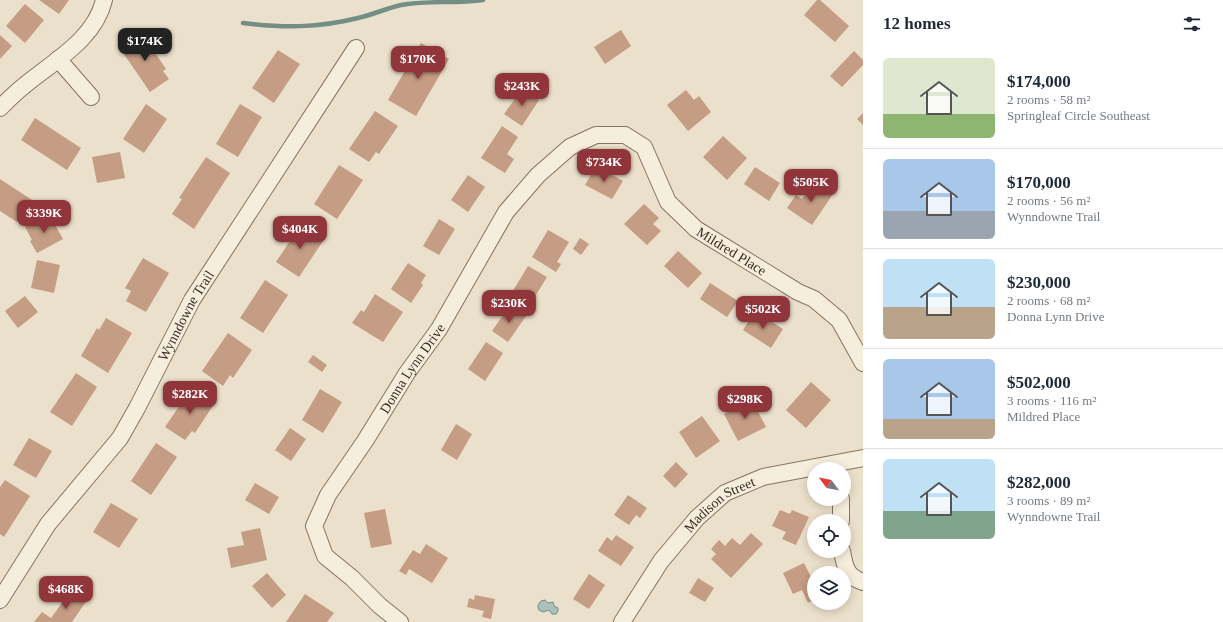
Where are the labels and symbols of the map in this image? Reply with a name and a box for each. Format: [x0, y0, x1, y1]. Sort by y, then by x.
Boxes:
pin: $174K [117, 28, 173, 62]
pin: $170K [390, 46, 446, 80]
pin: $243K [494, 73, 550, 107]
pin: $734K [576, 149, 632, 183]
pin: $505K [783, 169, 839, 203]
pin: $339K [16, 200, 72, 234]
pin: $404K [272, 216, 328, 250]
street label: Mildred Place [694, 224, 769, 278]
street label: Wynndowne Trail [155, 268, 217, 363]
pin: $230K [481, 290, 537, 324]
pin: $502K [735, 296, 791, 330]
street label: Donna Lynn Drive [376, 321, 448, 416]
pin: $282K [162, 381, 218, 415]
pin: $298K [717, 386, 773, 420]
north arrow [807, 462, 851, 506]
street label: Madison Street [681, 474, 757, 535]
pin: $468K [38, 576, 94, 610]

